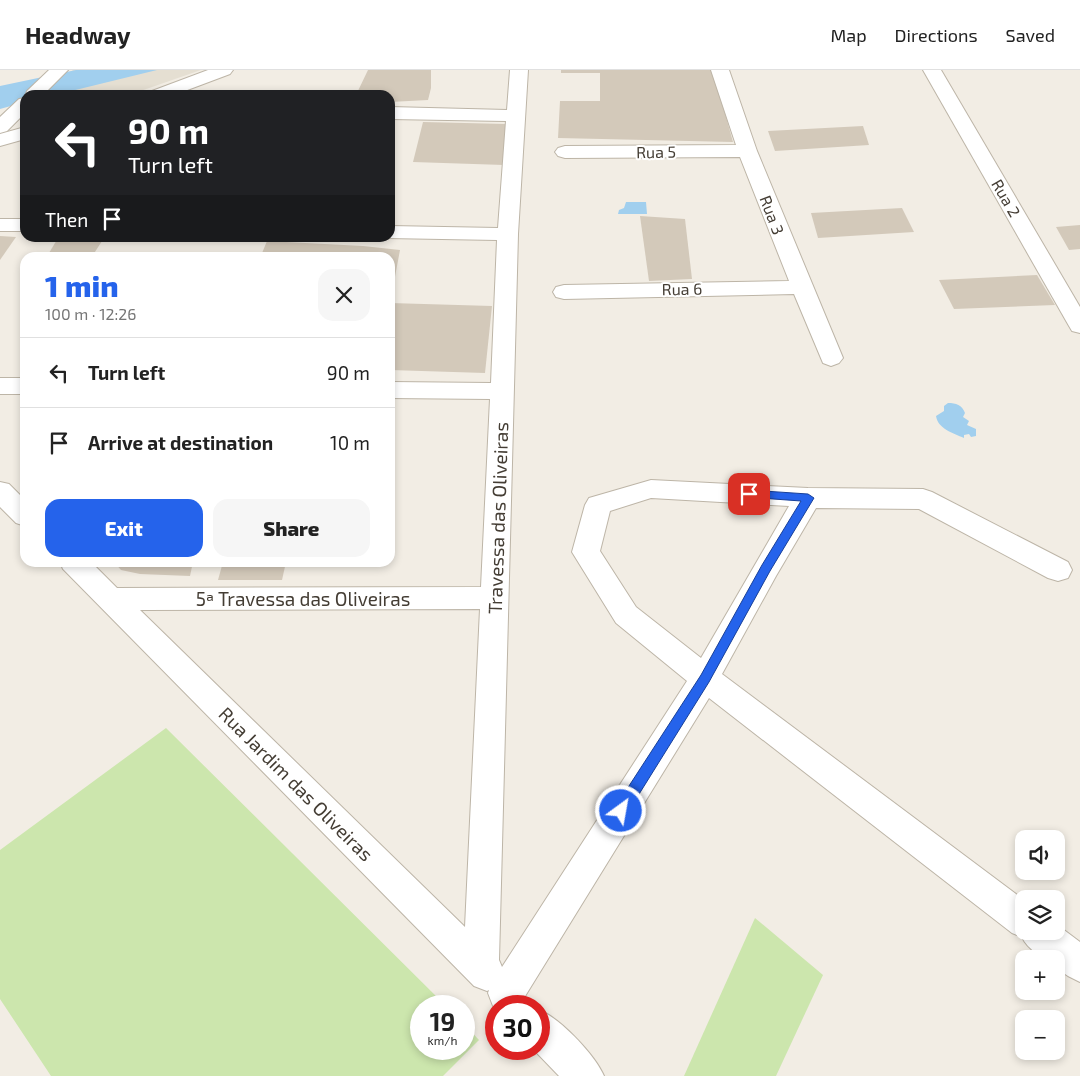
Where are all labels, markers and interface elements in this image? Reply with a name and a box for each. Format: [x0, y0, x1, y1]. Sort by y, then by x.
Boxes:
text: Headway [25, 20, 131, 49]
text: Map [830, 24, 867, 46]
text: Directions [895, 24, 978, 46]
text: Saved [1006, 24, 1055, 46]
text: 90 m [128, 109, 209, 151]
icon: left [45, 110, 110, 175]
street label: Rua 5 [636, 142, 676, 161]
text: Turn left [128, 151, 213, 177]
street label: Rua 2 [988, 176, 1025, 220]
street label: Rua 3 [756, 193, 789, 237]
icon: arrive [98, 205, 126, 233]
text: Then [45, 208, 88, 231]
text: 1 min [45, 267, 119, 303]
button: close [318, 269, 370, 321]
street label: Rua 6 [662, 279, 702, 298]
text: 100 m · 12:26 [45, 304, 136, 323]
icon: left [45, 359, 73, 387]
text: Turn left [88, 361, 165, 384]
text: 90 m [327, 361, 370, 384]
street label: Travessa das Oliveiras [483, 421, 512, 614]
icon: arrive [45, 429, 73, 457]
text: Arrive at destination [88, 431, 273, 454]
text: 10 m [330, 431, 370, 454]
pin [728, 473, 770, 515]
icon: arrive [735, 480, 763, 508]
button: Exit [45, 499, 203, 557]
button: Share [213, 499, 370, 557]
street label: 5ª Travessa das Oliveiras [196, 587, 410, 610]
street label: Rua Jardim das Oliveiras [215, 702, 378, 865]
position arrow [594, 784, 646, 836]
map controls [1015, 830, 1065, 1060]
button: sound [1015, 830, 1065, 880]
button: layers [1015, 890, 1065, 940]
button: + [1015, 950, 1065, 1000]
speed limit sign: 30 [485, 995, 550, 1060]
text: 19 [430, 1006, 455, 1036]
button: − [1015, 1010, 1065, 1060]
text: km/h [428, 1033, 457, 1047]

